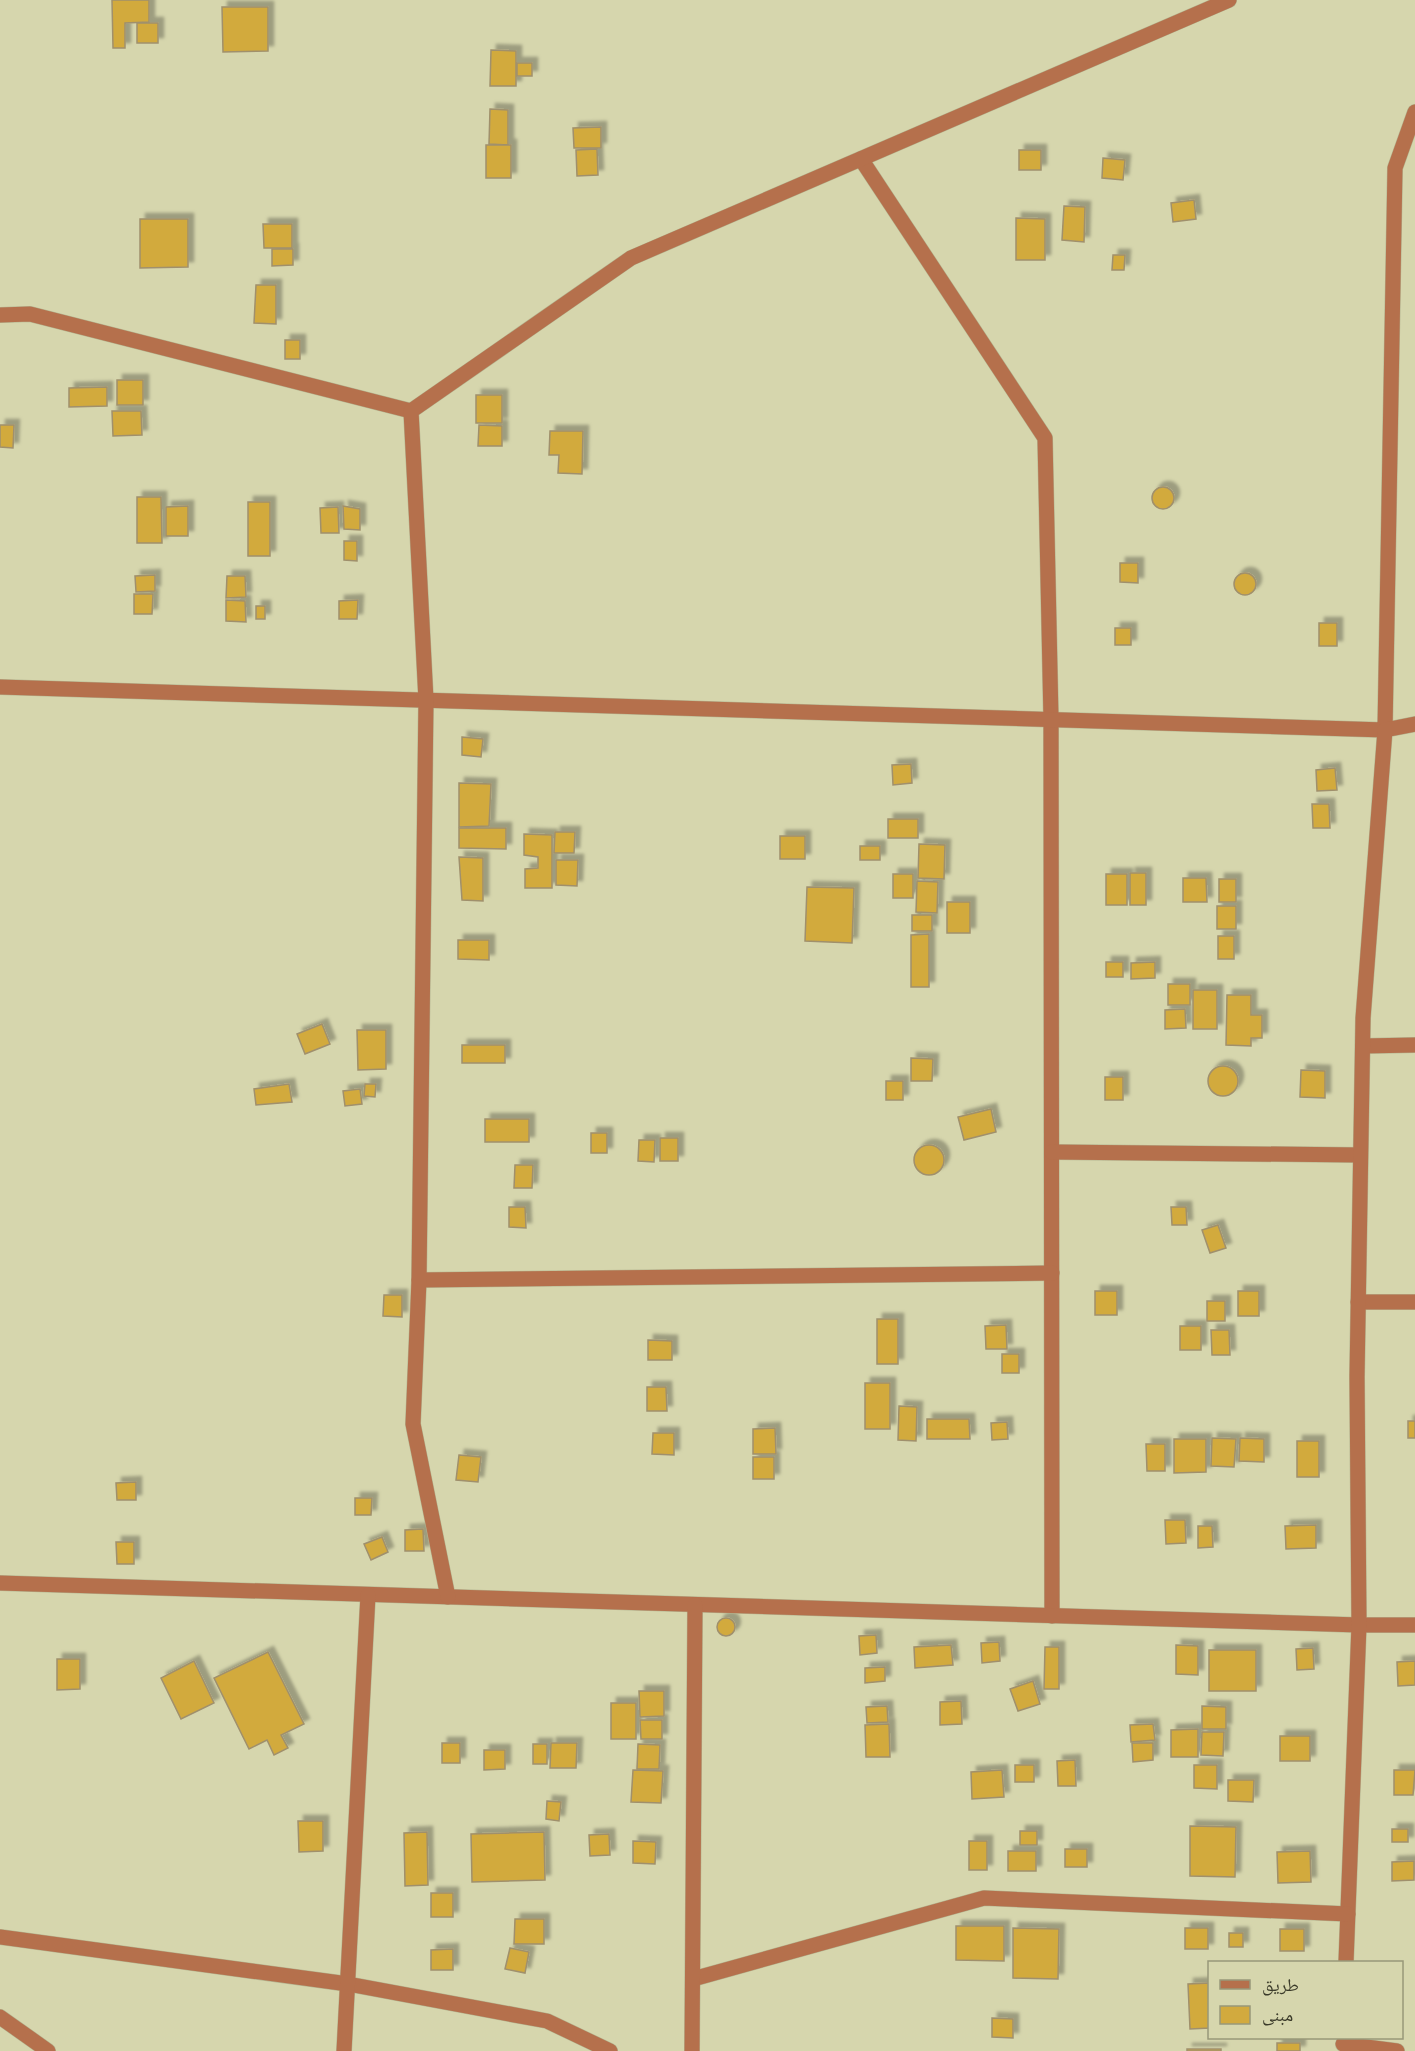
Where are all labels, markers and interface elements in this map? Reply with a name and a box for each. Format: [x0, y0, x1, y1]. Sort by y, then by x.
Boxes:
legend [1208, 1961, 1403, 2039]
text: طريق [1262, 1973, 1299, 1996]
text: مبنى [1262, 2003, 1293, 2026]

